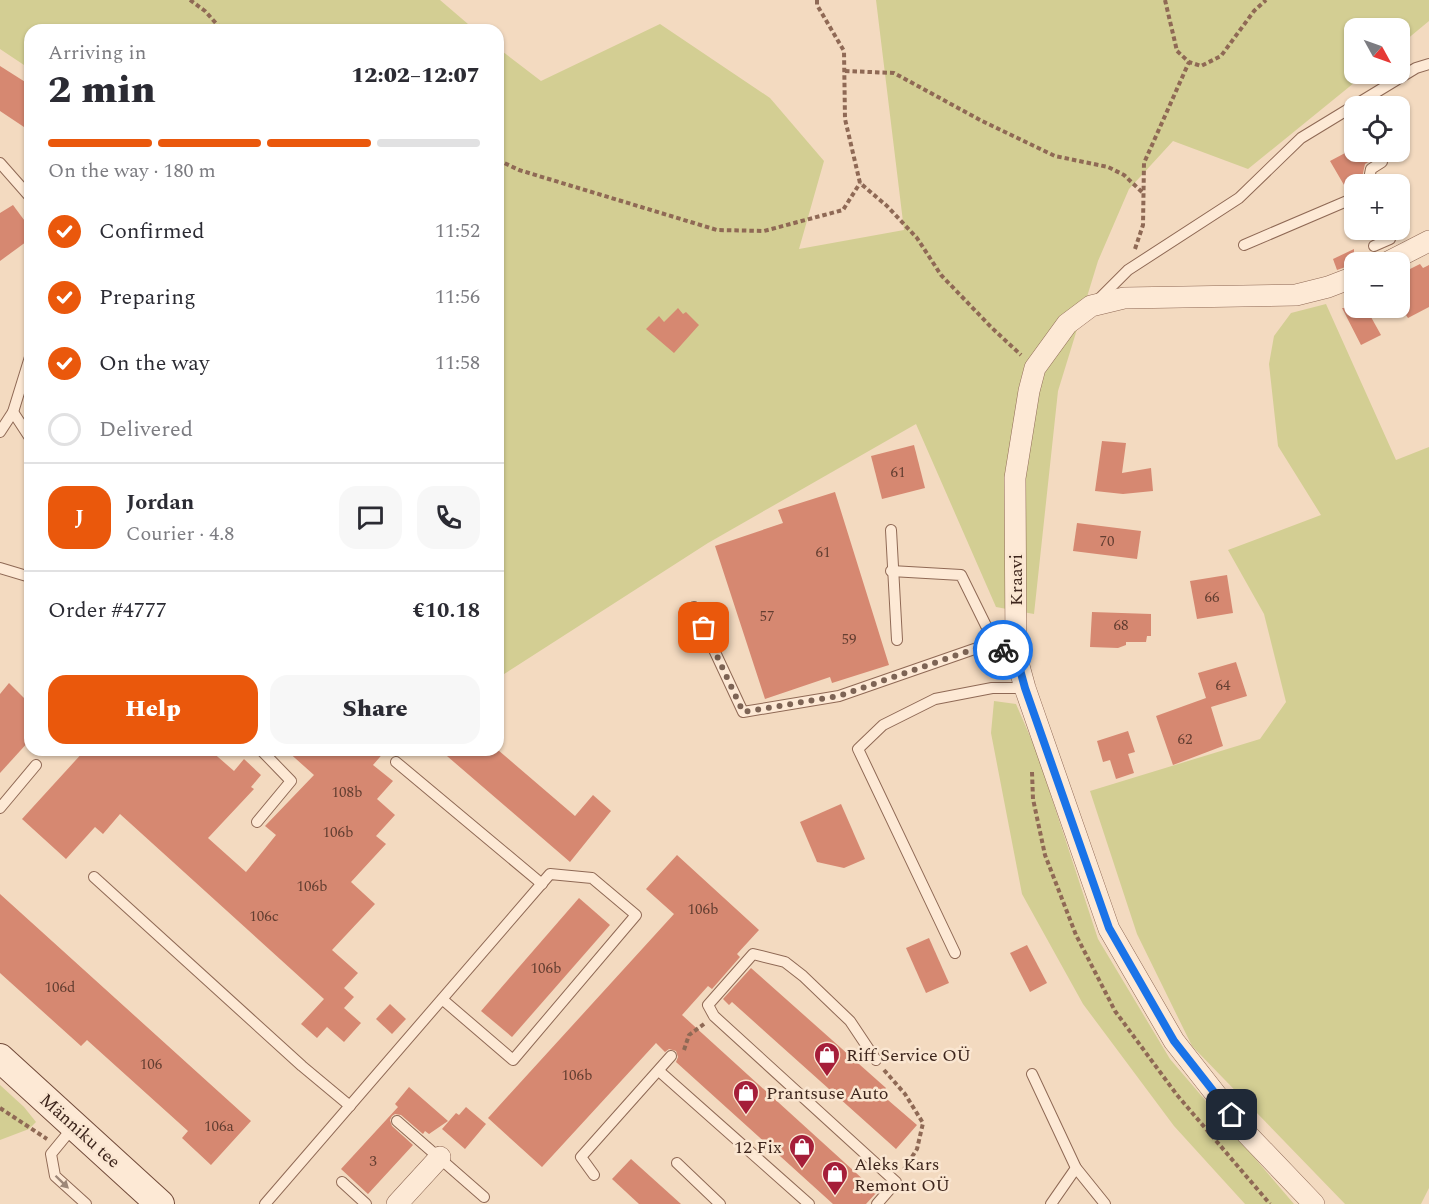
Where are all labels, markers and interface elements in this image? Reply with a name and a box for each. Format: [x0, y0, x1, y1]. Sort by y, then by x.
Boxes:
north arrow [1344, 18, 1410, 84]
map controls [1344, 18, 1410, 318]
text: Arriving in [48, 38, 146, 68]
text: 12:02–12:07 [351, 59, 480, 92]
text: 2 min [48, 61, 156, 120]
button: locate [1344, 96, 1410, 162]
text: On the way · 180 m [48, 156, 216, 186]
button: + [1344, 174, 1410, 240]
icon: check [48, 215, 81, 248]
text: Confirmed [99, 215, 205, 248]
text: 11:52 [435, 216, 480, 246]
button: − [1344, 252, 1410, 318]
icon: check [48, 281, 81, 314]
text: Preparing [99, 281, 196, 314]
text: 11:56 [435, 282, 480, 312]
icon: check [48, 347, 81, 380]
text: On the way [99, 347, 210, 380]
text: 11:58 [435, 348, 480, 378]
text: Delivered [99, 413, 193, 446]
house number: 61 [890, 461, 906, 484]
text: Jordan [126, 486, 194, 519]
button: chat [339, 486, 402, 549]
button: phone [417, 486, 480, 549]
text: J [75, 501, 84, 534]
text: Courier · 4.8 [126, 519, 234, 549]
house number: 70 [1099, 530, 1115, 553]
house number: 61 [815, 541, 831, 564]
street label: Kraavi [1003, 554, 1030, 606]
house number: 66 [1204, 586, 1220, 609]
text: Order #4777 [48, 594, 167, 627]
text: €10.18 [412, 594, 480, 627]
pin [678, 602, 729, 653]
house number: 57 [759, 605, 775, 628]
icon: bag [687, 611, 720, 644]
house number: 68 [1113, 614, 1129, 637]
courier [973, 620, 1033, 680]
house number: 59 [841, 628, 857, 651]
icon: bike [987, 634, 1020, 667]
house number: 64 [1215, 674, 1231, 697]
button: Help [48, 675, 258, 744]
button: Share [270, 675, 480, 744]
house number: 62 [1177, 728, 1193, 751]
house number: 108b [332, 781, 362, 804]
house number: 106b [323, 821, 353, 844]
house number: 106b [297, 875, 327, 898]
house number: 106b [688, 898, 718, 921]
house number: 106c [249, 905, 279, 928]
house number: 106b [531, 957, 561, 980]
house number: 106d [45, 976, 75, 999]
shop icon: Riff Service OÜ [812, 1040, 842, 1078]
place label: Riff Service OÜ [846, 1042, 971, 1069]
house number: 106 [140, 1053, 163, 1076]
house number: 106b [562, 1064, 592, 1087]
shop icon: Prantsuse Auto [731, 1078, 761, 1116]
place label: Prantsuse Auto [766, 1080, 888, 1107]
street label: Männiku tee [34, 1087, 126, 1175]
pin [1206, 1089, 1257, 1140]
icon: home [1215, 1098, 1248, 1131]
house number: 106a [204, 1115, 235, 1138]
shop icon: 12 Fix [787, 1132, 817, 1170]
place label: 12 Fix [734, 1134, 782, 1161]
house number: 3 [369, 1150, 377, 1173]
place label: Aleks Kars Remont OÜ [854, 1151, 950, 1199]
shop icon: Aleks Kars Remont OÜ [820, 1159, 850, 1197]
one-way arrow [55, 1175, 70, 1189]

